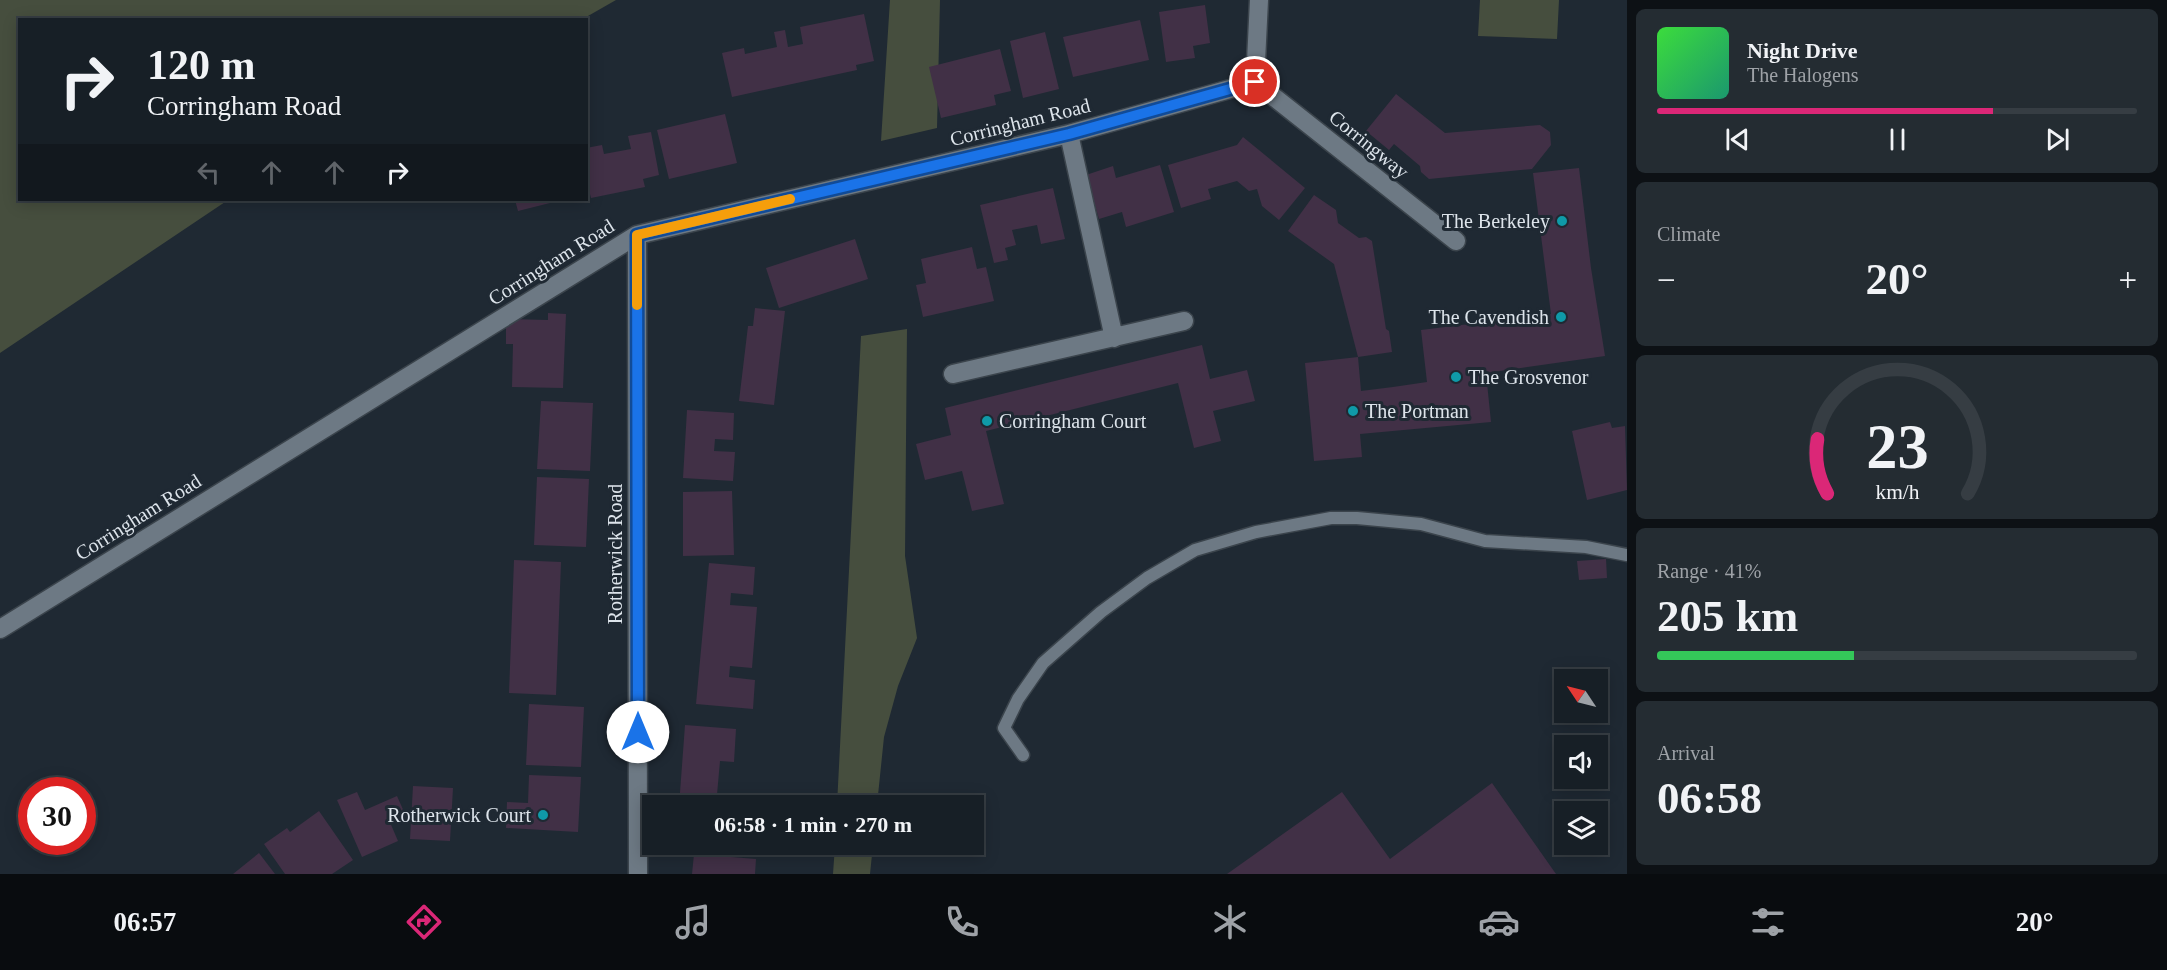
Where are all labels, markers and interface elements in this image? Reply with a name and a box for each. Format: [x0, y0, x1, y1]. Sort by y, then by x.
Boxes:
text: Night Drive [1747, 38, 1858, 63]
icon: right [48, 42, 126, 120]
text: 120 m [147, 42, 256, 88]
pin [1229, 56, 1280, 107]
text: The Halogens [1747, 64, 1859, 86]
icon: arrive [1238, 65, 1271, 98]
text: Corringham Road [147, 91, 341, 121]
street label: Corringham Road [948, 94, 1093, 151]
street label: Corringway [1324, 105, 1413, 183]
icon: previous [1721, 123, 1754, 156]
icon: pause [1881, 123, 1914, 156]
icon: next [2041, 123, 2074, 156]
icon: left [192, 156, 225, 189]
icon: ahead [255, 156, 288, 189]
icon: ahead [318, 156, 351, 189]
icon: right [381, 156, 414, 189]
place label: The Berkeley [1442, 210, 1550, 233]
marker: The Berkeley [1555, 214, 1569, 228]
street label: Corringham Road [484, 215, 618, 310]
text: Climate [1657, 223, 1720, 245]
text: 20° [1866, 254, 1929, 304]
text: − [1657, 262, 1676, 298]
text: + [2118, 262, 2137, 298]
place label: The Cavendish [1428, 306, 1549, 328]
marker: The Cavendish [1554, 310, 1568, 324]
place label: The Grosvenor [1468, 366, 1589, 388]
marker: The Grosvenor [1449, 370, 1463, 384]
place label: The Portman [1365, 400, 1469, 422]
marker: The Portman [1346, 404, 1360, 418]
place label: Corringham Court [999, 410, 1147, 433]
text: 23 [1866, 412, 1928, 481]
marker: Corringham Court [980, 414, 994, 428]
street label: Corringham Road [71, 470, 205, 565]
text: km/h [1875, 480, 1919, 504]
street label: Rotherwick Road [604, 484, 626, 624]
text: Range · 41% [1657, 560, 1761, 582]
text: 205 km [1657, 591, 1798, 641]
north arrow [1554, 669, 1608, 723]
map controls [1554, 669, 1608, 855]
position arrow [606, 700, 670, 764]
button: sound [1554, 735, 1608, 789]
text: Arrival [1657, 742, 1715, 764]
text: 06:58 [1657, 773, 1762, 823]
speed limit sign: 30 [18, 777, 96, 855]
button: layers [1554, 801, 1608, 855]
place label: Rotherwick Court [387, 804, 531, 826]
marker: Rotherwick Court [536, 808, 550, 822]
text: 06:58 · 1 min · 270 m [714, 812, 912, 837]
icon: directions [403, 901, 445, 943]
icon: music [672, 901, 714, 943]
icon: phone [941, 901, 983, 943]
icon: climate [1209, 901, 1251, 943]
icon: car [1478, 901, 1520, 943]
icon: filters [1747, 901, 1789, 943]
text: 06:57 [113, 907, 176, 937]
text: 20° [2016, 907, 2054, 937]

